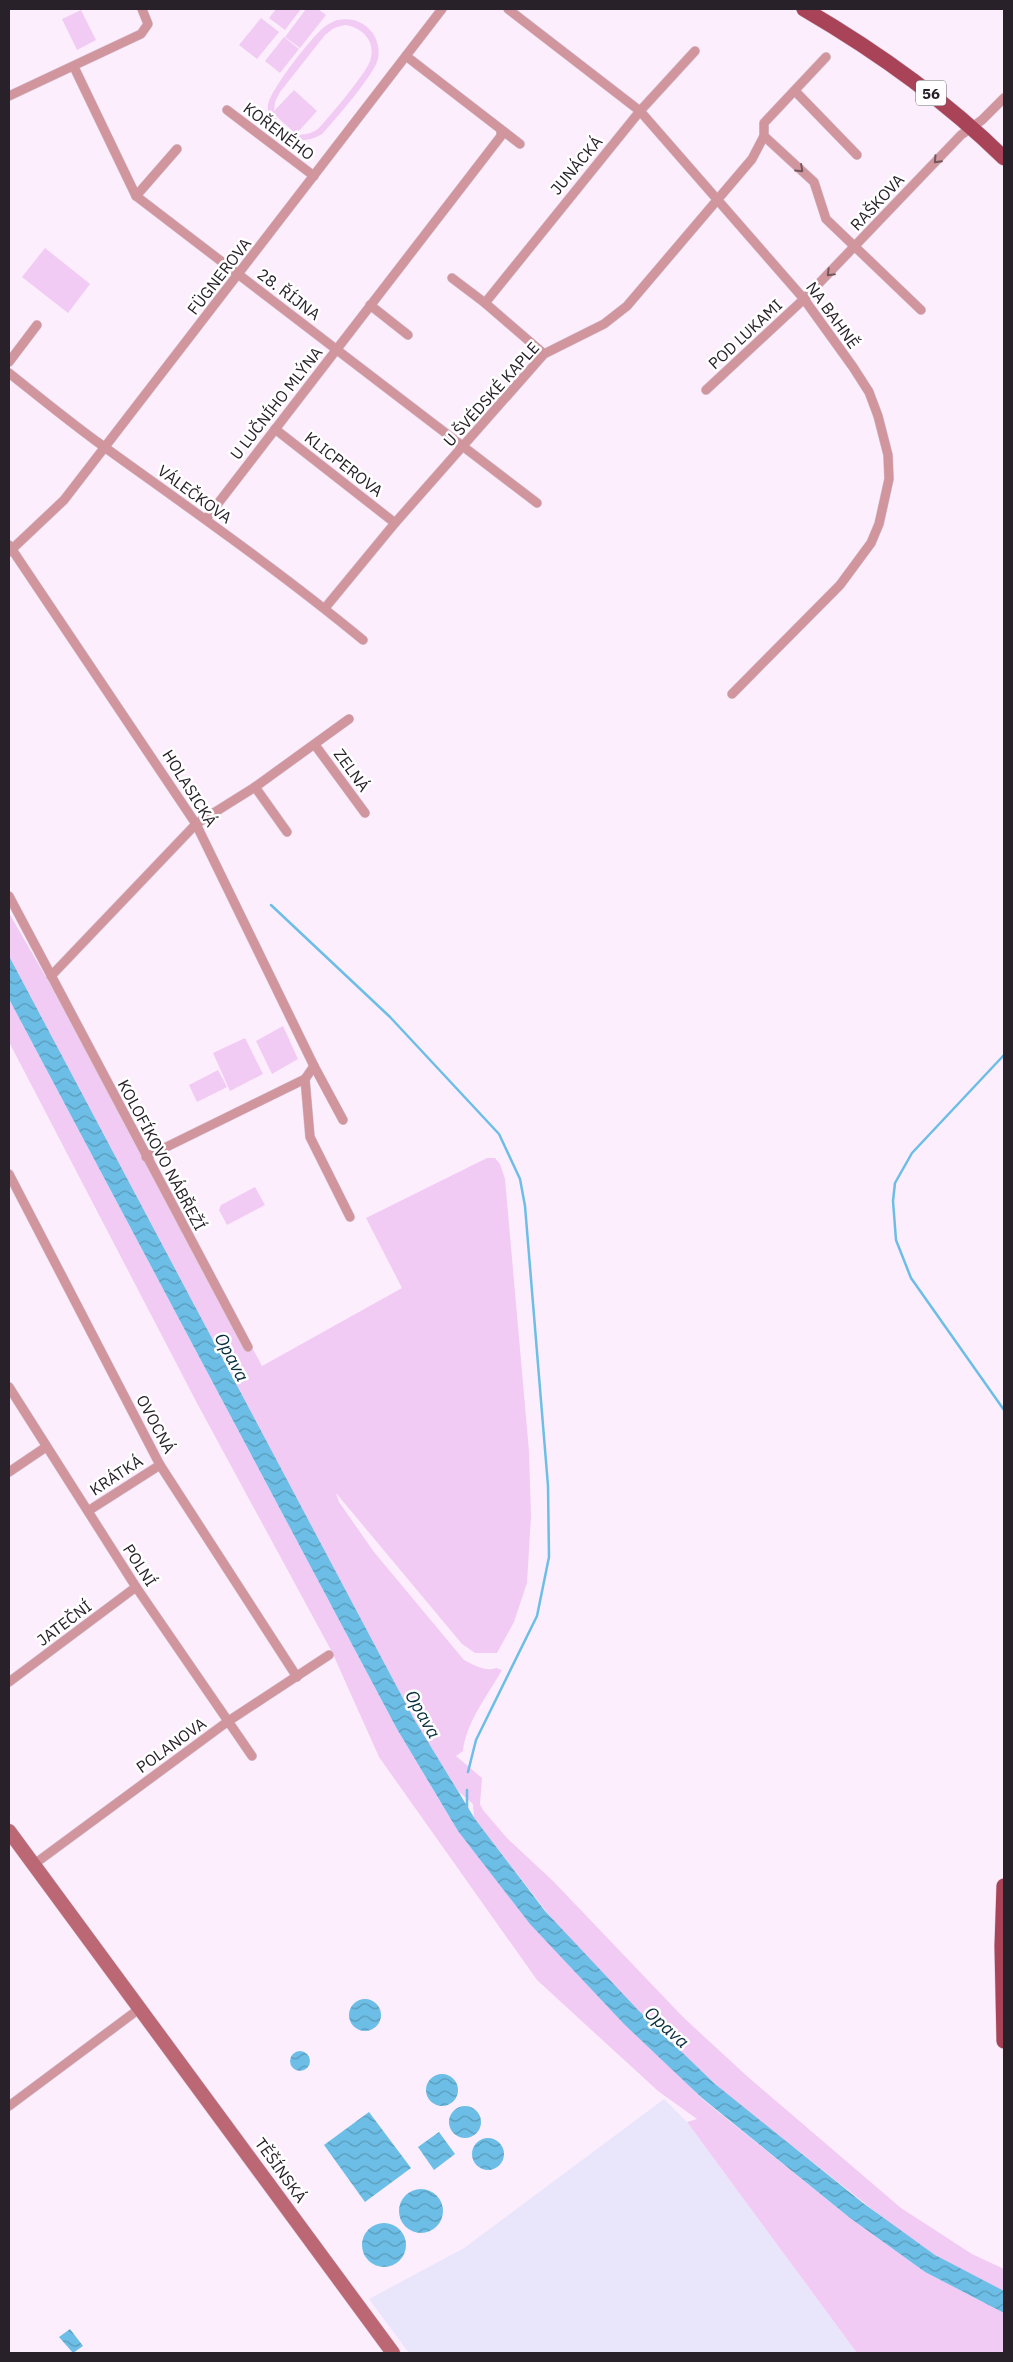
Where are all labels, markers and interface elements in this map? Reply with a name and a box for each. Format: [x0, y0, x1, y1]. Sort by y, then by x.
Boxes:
road number: 56 [916, 80, 946, 106]
street label: KOŘENÉHO [239, 97, 319, 164]
street label: JUNÁCKÁ [545, 131, 606, 199]
one-way arrow [934, 155, 943, 164]
one-way arrow [794, 163, 803, 172]
street label: RAŠKOVA [845, 169, 908, 234]
street label: FÜGNEROVA [183, 234, 255, 318]
street label: 28. ŘÍJNA [254, 263, 325, 324]
one-way arrow [827, 267, 836, 276]
street label: NA BAHNĚ [802, 278, 864, 352]
street label: POD LUKAMI [704, 295, 786, 373]
street label: U ŠVÉDSKÉ KAPLE [438, 337, 543, 450]
street label: U LUČNÍHO MLÝNA [225, 342, 326, 464]
street label: KLICPEROVA [301, 427, 387, 501]
street label: VÁLEČKOVA [154, 460, 237, 528]
street label: ZELNÁ [330, 744, 375, 795]
street label: HOLASICKÁ [158, 745, 222, 830]
street label: KOLOFÍKOVO NÁBŘEŽÍ [114, 1076, 211, 1234]
water label: Opava [210, 1329, 254, 1385]
street label: OVOCNÁ [132, 1391, 181, 1457]
street label: KRÁTKÁ [85, 1450, 146, 1499]
street label: POLNÍ [119, 1539, 162, 1590]
street label: JATEČNÍ [32, 1595, 95, 1650]
water label: Opava [400, 1686, 446, 1742]
street label: POLANOVA [132, 1713, 210, 1777]
water label: Opava [640, 2001, 694, 2053]
street label: TĚŠÍNSKÁ [251, 2133, 312, 2206]

